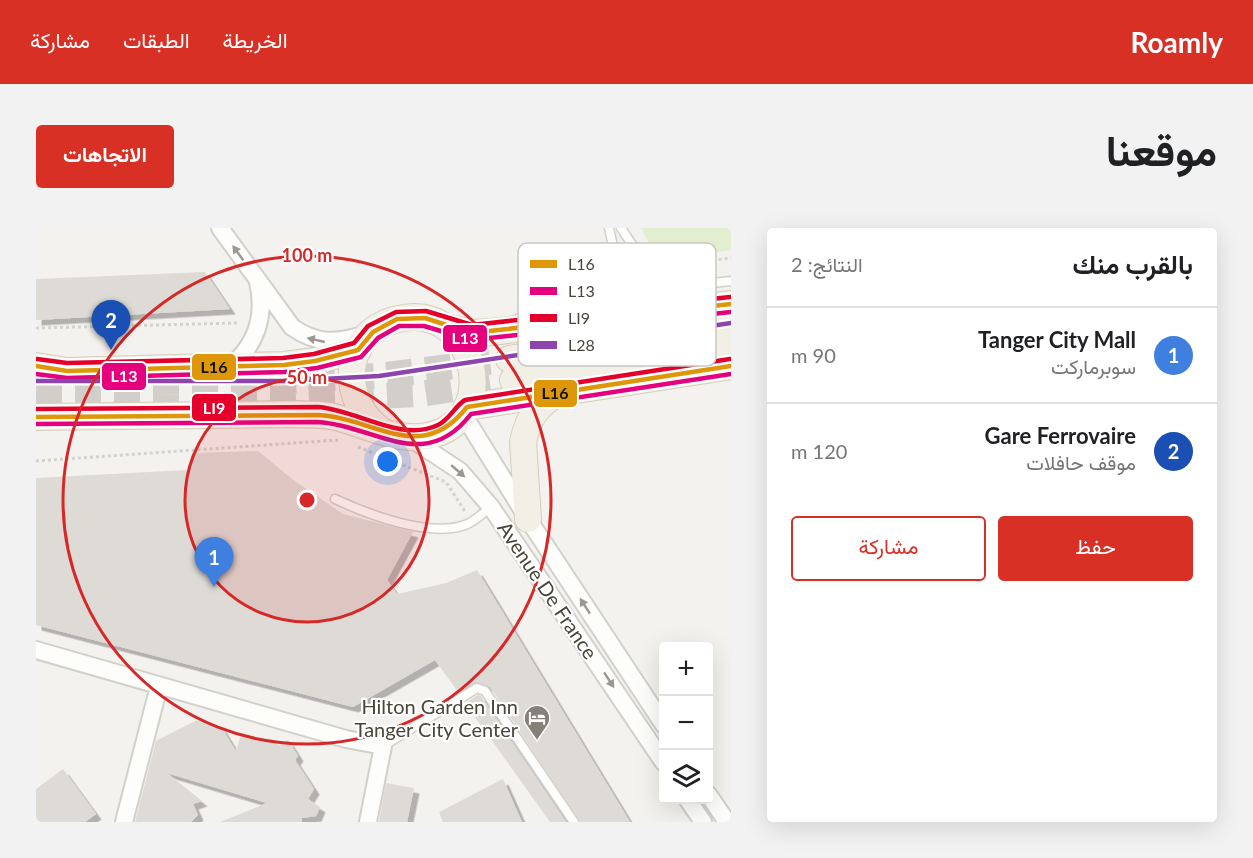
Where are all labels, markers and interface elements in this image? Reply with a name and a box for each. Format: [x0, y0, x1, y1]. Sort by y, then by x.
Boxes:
text: Roamly [1130, 25, 1223, 59]
text: مشاركة [30, 27, 90, 52]
text: الطبقات [123, 27, 190, 52]
text: الخريطة [223, 27, 288, 52]
button: الاتجاهات [36, 125, 174, 188]
text: موقعنا [1106, 125, 1217, 175]
legend [518, 243, 716, 366]
text: 100 m [282, 244, 332, 266]
one-way arrow [233, 246, 245, 261]
text: بالقرب منك [1073, 248, 1193, 280]
text: النتائج: 2 [791, 252, 863, 276]
text: L16 [568, 254, 595, 273]
text: L13 [568, 281, 595, 300]
pin: 2 [92, 300, 130, 350]
text: LI9 [568, 308, 590, 327]
line badge: L13 [442, 324, 488, 353]
text: Tanger City Mall [978, 326, 1136, 353]
text: L13 [452, 328, 478, 347]
one-way arrow [307, 334, 325, 344]
text: L28 [568, 335, 595, 354]
text: 90 m [791, 343, 836, 367]
text: 1 [1168, 343, 1179, 367]
line badge: L16 [191, 353, 237, 381]
text: سوبرماركت [1051, 354, 1136, 378]
text: L16 [201, 357, 227, 376]
line badge: L13 [101, 362, 147, 391]
text: L13 [111, 366, 137, 385]
text: 50 m [287, 366, 327, 388]
line badge: L16 [533, 379, 578, 408]
text: L16 [542, 383, 568, 402]
line badge: LI9 [191, 393, 237, 422]
text: LI9 [203, 398, 225, 417]
text: Gare Ferrovaire [985, 422, 1136, 449]
text: 120 m [791, 439, 847, 463]
text: 2 [1168, 439, 1179, 463]
your location [373, 447, 402, 476]
text: موقف حافلات [1026, 450, 1136, 474]
one-way arrow [450, 464, 465, 477]
centre of rings [297, 490, 317, 510]
button: مشاركة [791, 516, 986, 581]
button: حفظ [998, 516, 1193, 581]
street label: Avenue De France [493, 517, 603, 663]
pin: 1 [194, 538, 234, 587]
one-way arrow [580, 598, 591, 614]
map controls [659, 642, 713, 804]
button: + [659, 642, 713, 696]
one-way arrow [603, 672, 614, 688]
place label: Hilton Garden Inn Tanger City Center [355, 694, 519, 741]
button: − [659, 696, 713, 750]
hotel icon: Hilton Garden Inn Tanger City Center [522, 703, 552, 741]
button: layers [659, 750, 713, 804]

